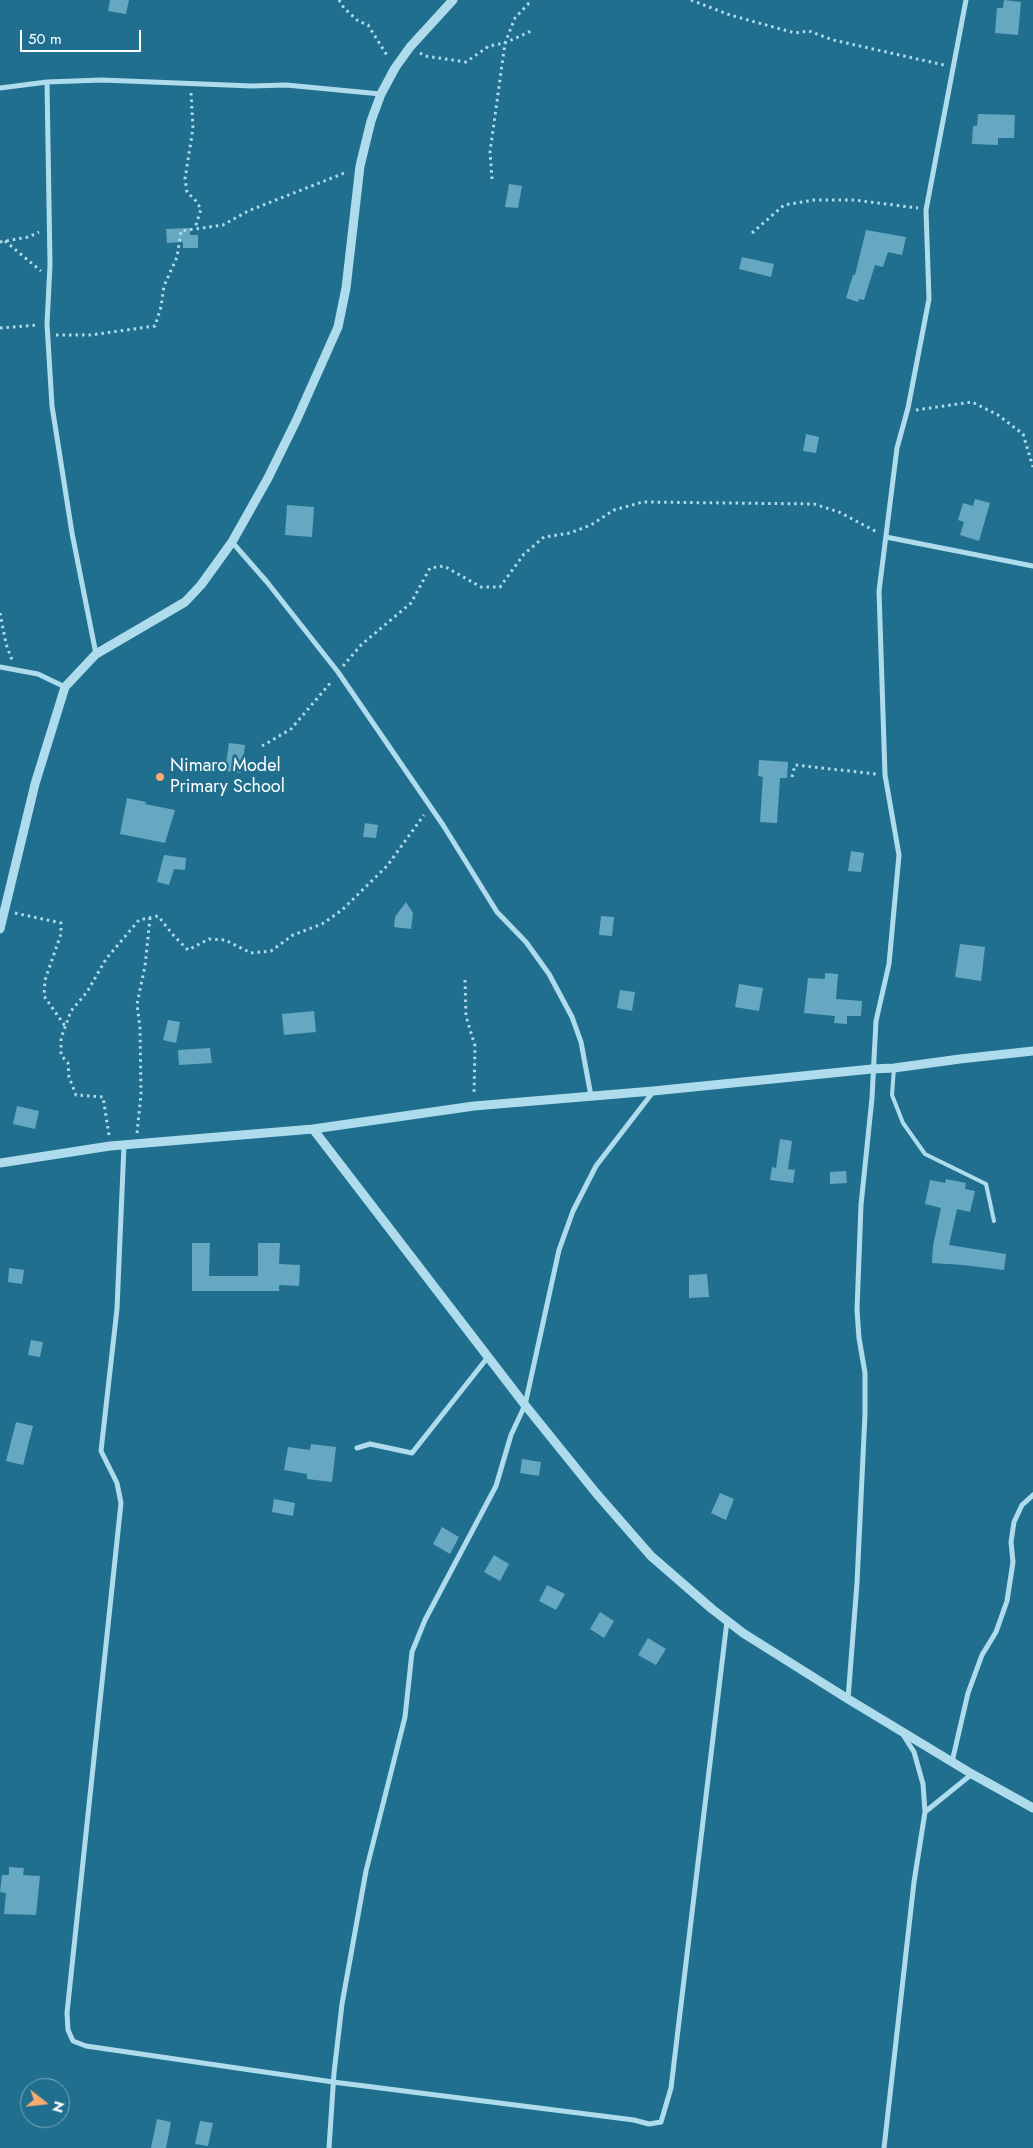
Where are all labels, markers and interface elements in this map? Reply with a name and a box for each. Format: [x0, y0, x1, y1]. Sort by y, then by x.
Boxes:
scale bar [22, 20, 144, 52]
text: 50 m [28, 28, 62, 50]
place label: Nimaro Model Primary School [170, 756, 285, 799]
marker: Nimaro Model Primary School [154, 771, 166, 783]
north arrow [20, 2078, 70, 2128]
text: N [47, 2099, 70, 2115]

